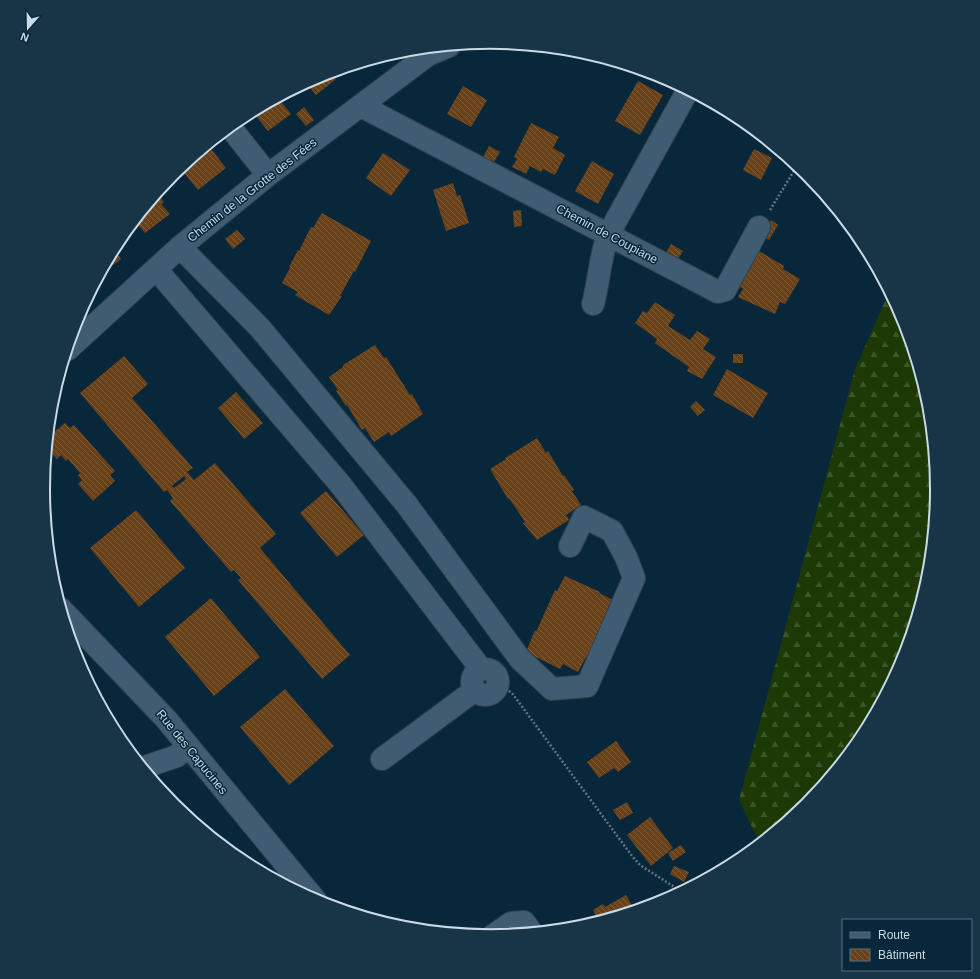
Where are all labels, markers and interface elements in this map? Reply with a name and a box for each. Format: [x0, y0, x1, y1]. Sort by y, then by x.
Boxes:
north arrow [8, 8, 48, 48]
text: N [19, 30, 30, 44]
street label: Chemin de la Grotte des Fées [185, 135, 319, 245]
street label: Chemin de Coupiane [554, 201, 660, 267]
street label: Rue des Capucines [154, 707, 230, 797]
legend [842, 919, 972, 971]
text: Route [878, 928, 910, 942]
text: Bâtiment [878, 948, 926, 962]

